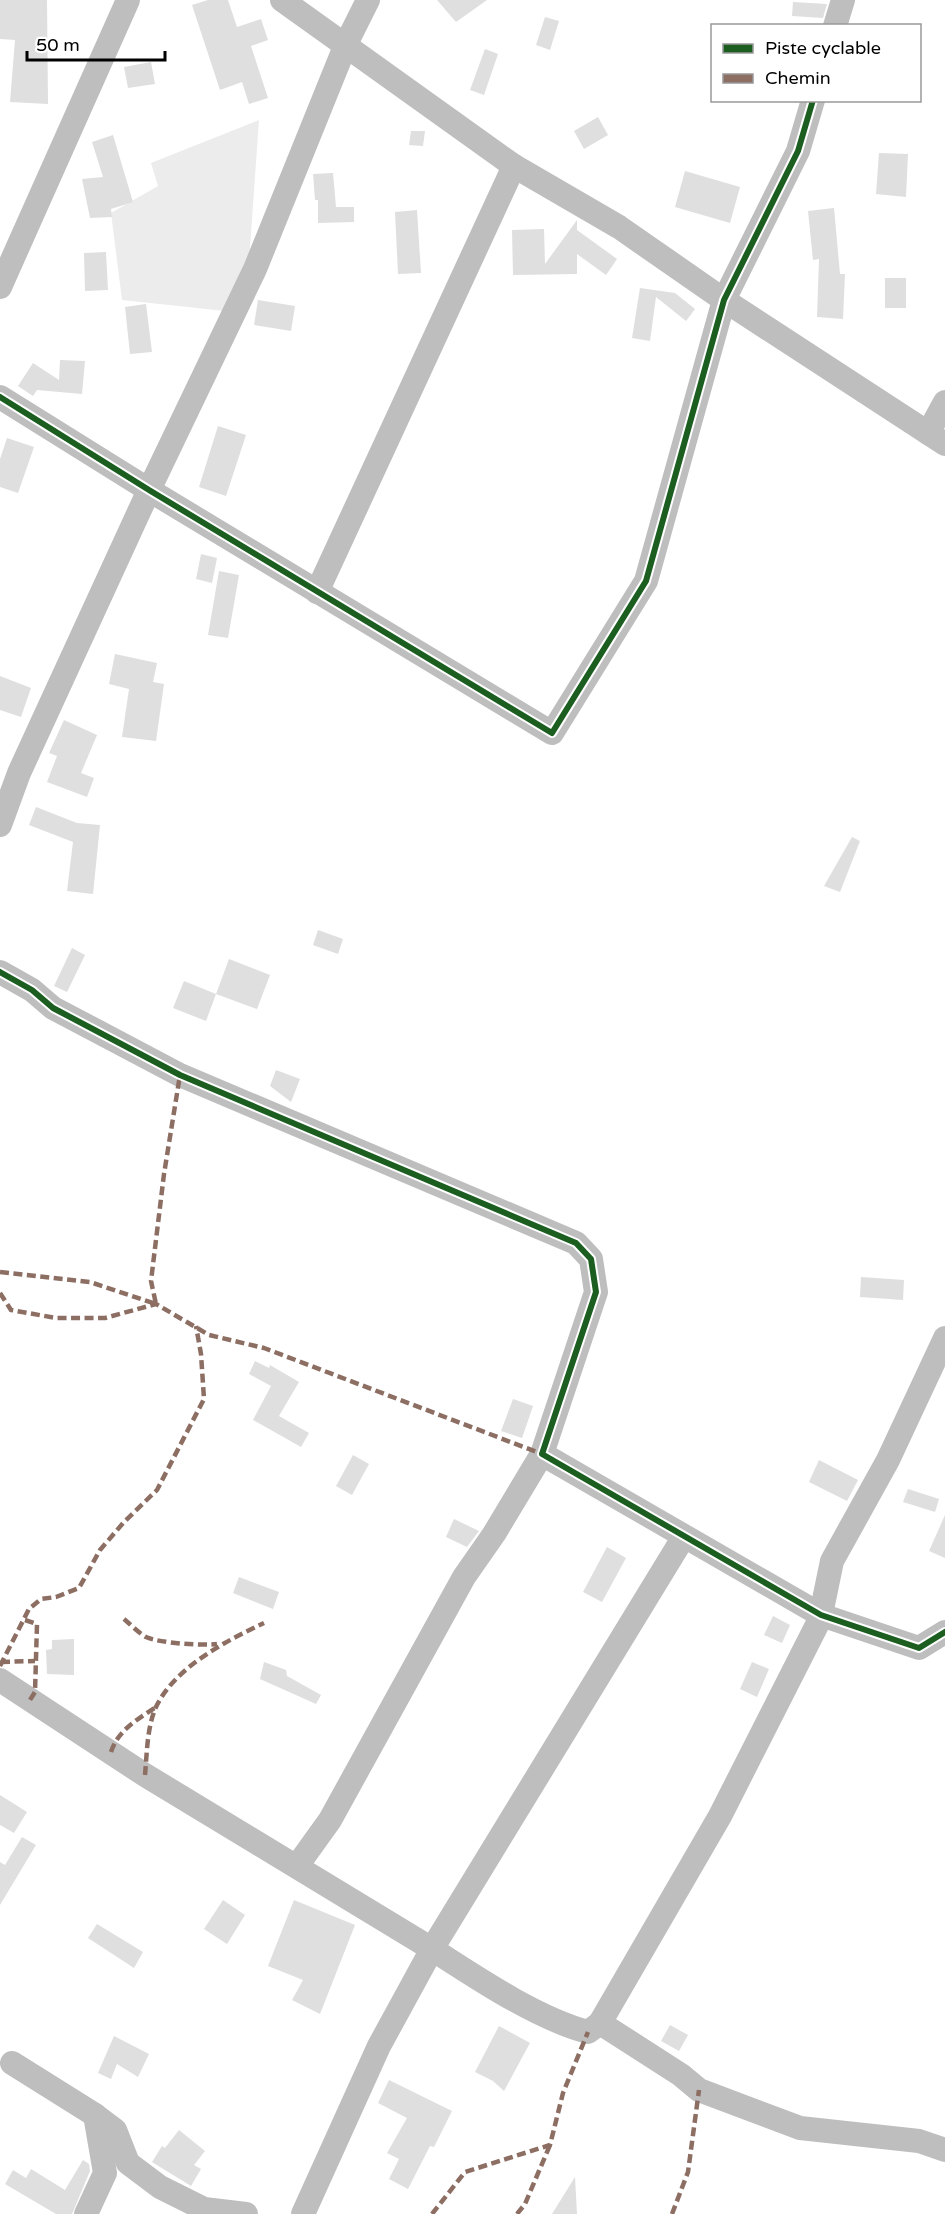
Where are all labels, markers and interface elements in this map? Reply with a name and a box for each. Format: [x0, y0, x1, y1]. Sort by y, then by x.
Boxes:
scale bar [27, 24, 165, 62]
legend [711, 24, 921, 102]
text: 50 m [36, 34, 80, 56]
text: Piste cyclable [765, 37, 881, 59]
text: Chemin [765, 67, 831, 89]

